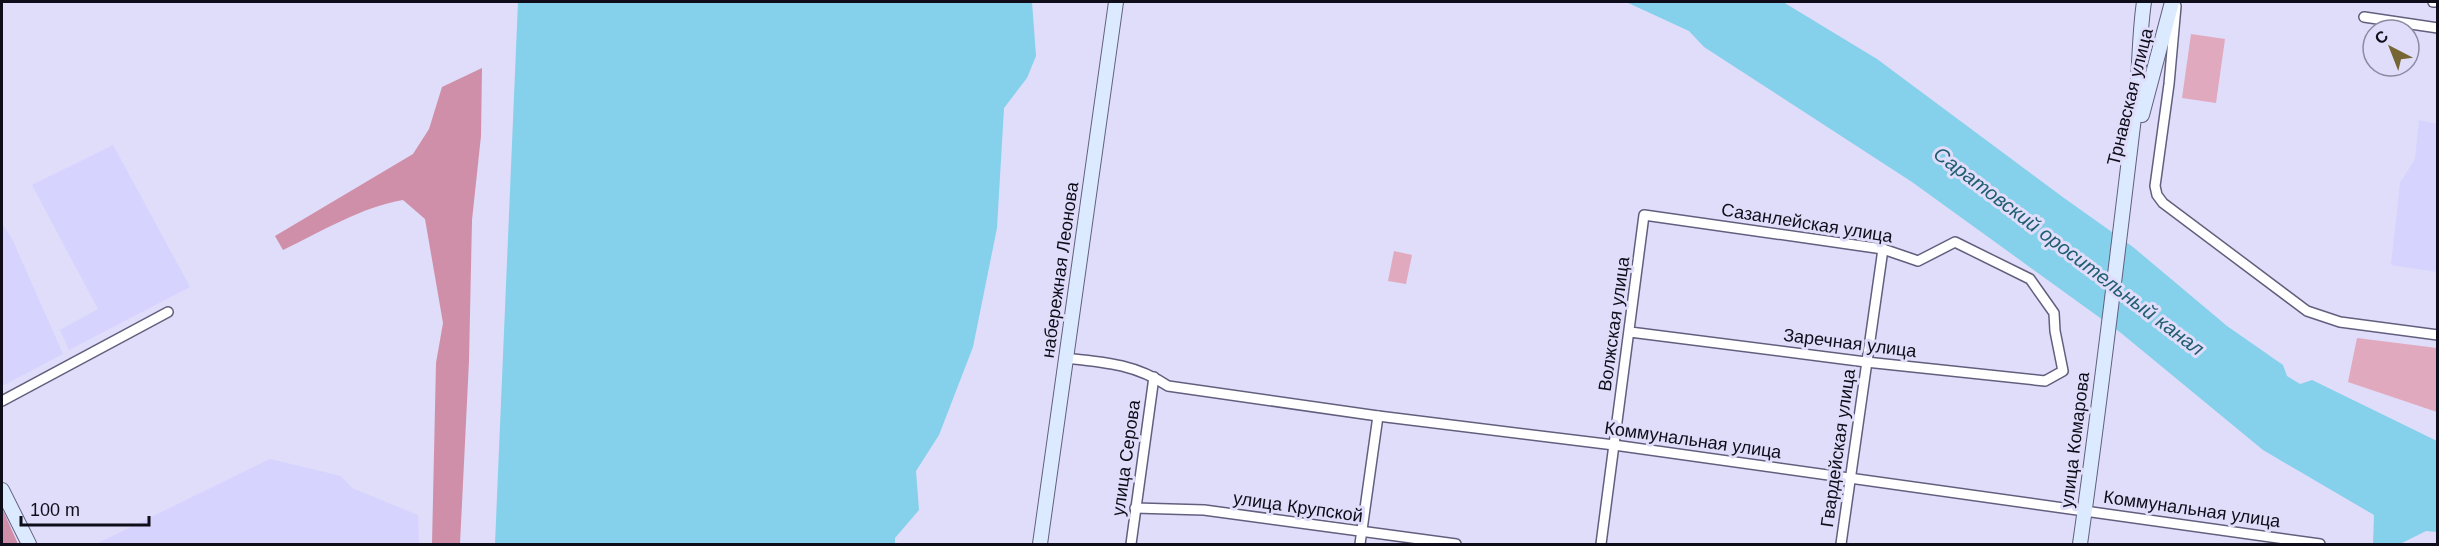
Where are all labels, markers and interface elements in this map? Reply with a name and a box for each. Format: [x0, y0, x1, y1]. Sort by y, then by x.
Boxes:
north arrow [2361, 18, 2421, 78]
street label: Трнавская улица [2103, 25, 2157, 168]
text: С [2371, 27, 2392, 47]
water label: Саратовский оросительный канал [1930, 142, 2208, 360]
street label: набережная Леонова [1038, 180, 1082, 359]
street label: Сазанлейская улица [1720, 200, 1895, 247]
street label: Волжская улица [1595, 254, 1633, 393]
street label: Заречная улица [1782, 325, 1919, 361]
street label: Гвардейская улица [1817, 367, 1859, 529]
street label: улица Комарова [2057, 370, 2093, 509]
street label: улица Серова [1108, 398, 1144, 517]
street label: Коммунальная улица [1603, 418, 1784, 462]
street label: Коммунальная улица [2102, 487, 2283, 531]
street label: улица Крупской [1232, 488, 1364, 526]
scale bar [21, 489, 148, 527]
text: 100 m [30, 500, 80, 520]

